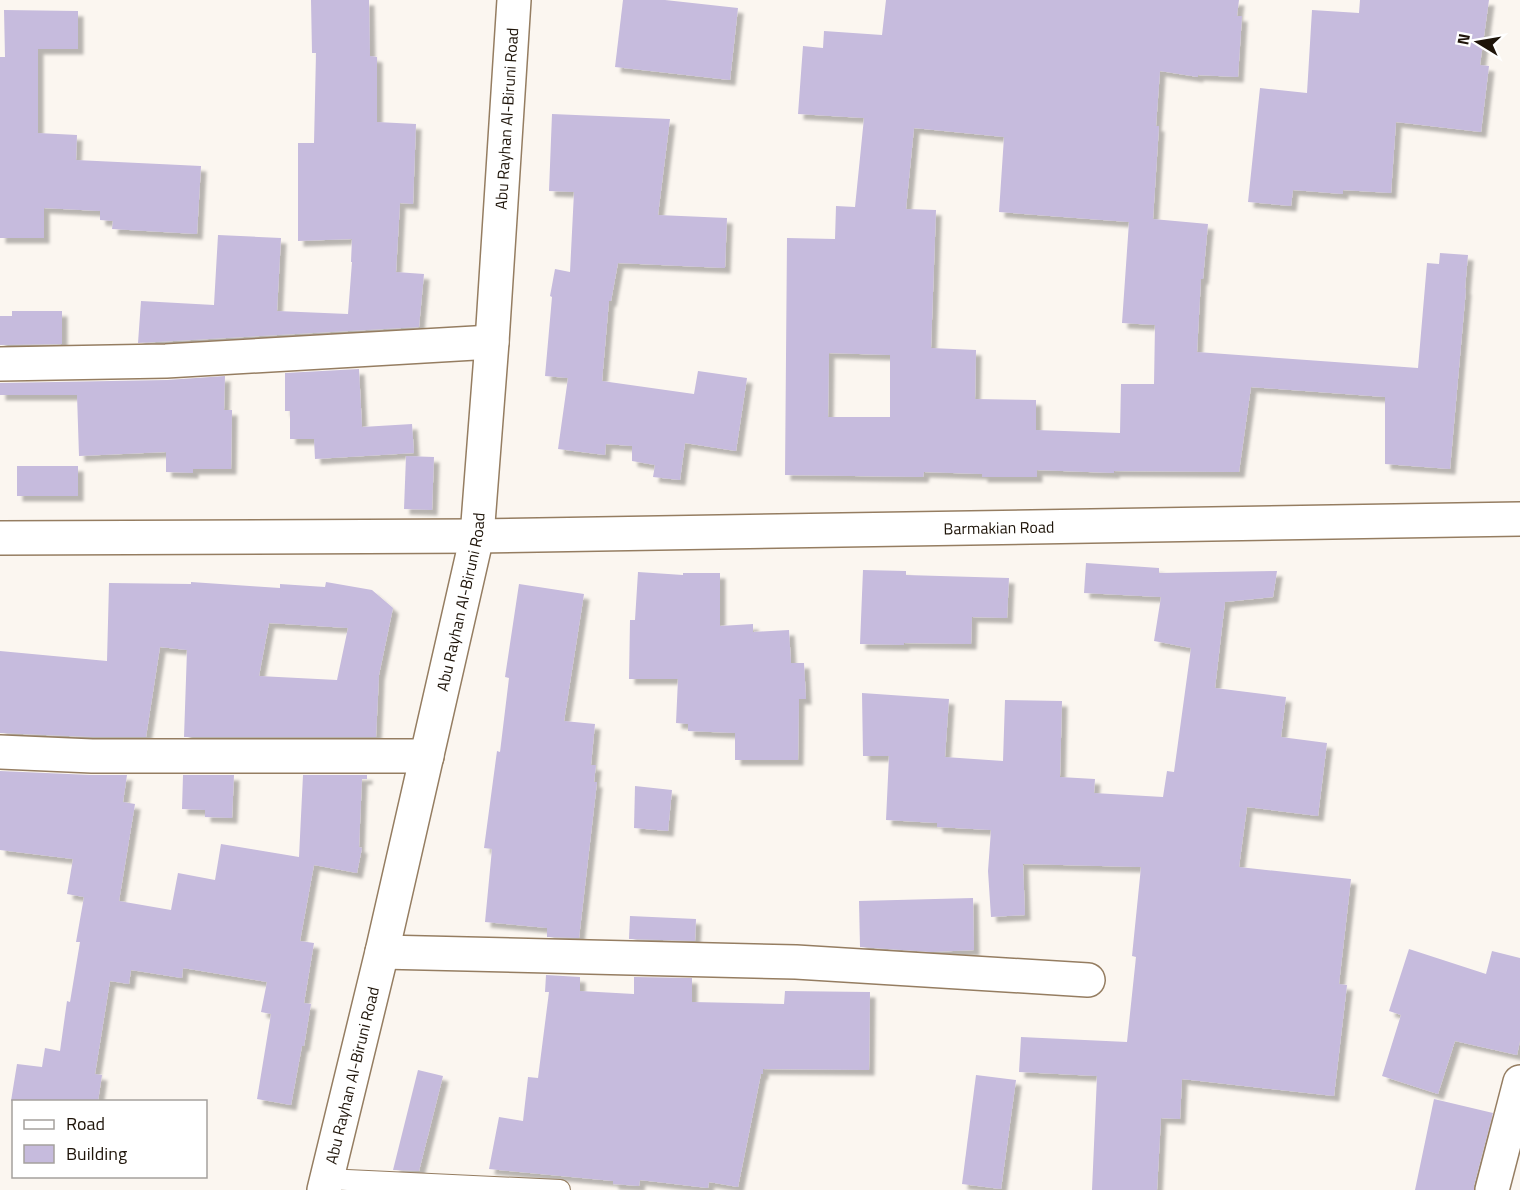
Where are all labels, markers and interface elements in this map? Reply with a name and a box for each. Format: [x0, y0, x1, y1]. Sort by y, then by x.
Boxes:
north arrow [1448, 12, 1508, 72]
street label: Abu Rayhan Al-Biruni Road [489, 27, 524, 210]
text: N [1450, 31, 1476, 47]
street label: Abu Rayhan Al-Biruni Road [430, 512, 491, 694]
street label: Barmakian Road [943, 515, 1055, 540]
street label: Abu Rayhan Al-Biruni Road [319, 984, 385, 1167]
legend [12, 1100, 207, 1178]
text: Road [66, 1110, 105, 1137]
text: Building [66, 1140, 127, 1167]

